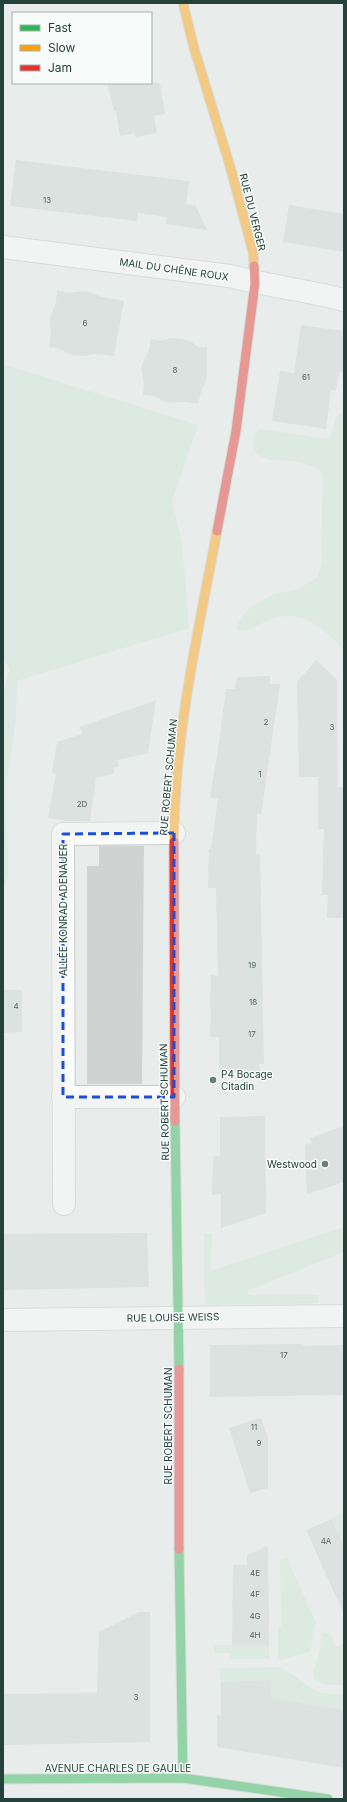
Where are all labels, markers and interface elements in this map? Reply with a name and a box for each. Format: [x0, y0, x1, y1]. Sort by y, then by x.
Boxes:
legend [12, 12, 152, 84]
text: Fast [48, 20, 72, 35]
text: Slow [48, 40, 76, 55]
text: Jam [48, 60, 72, 75]
street label: RUE DU VERGER [238, 172, 269, 253]
house number: 13 [43, 195, 51, 205]
street label: MAIL DU CHÊNE ROUX [119, 255, 229, 283]
house number: 6 [83, 318, 88, 328]
house number: 8 [173, 365, 178, 375]
house number: 61 [302, 372, 310, 382]
house number: 2 [264, 717, 269, 727]
street label: RUE ROBERT SCHUMAN [157, 718, 179, 836]
house number: 3 [330, 722, 335, 732]
house number: 1 [258, 769, 262, 779]
house number: 2D [77, 799, 88, 809]
street label: ALLÉE KONRAD ADENAUER [56, 843, 69, 976]
house number: 19 [248, 960, 256, 970]
house number: 18 [249, 997, 257, 1007]
house number: 4 [13, 1001, 19, 1011]
house number: 17 [248, 1029, 256, 1039]
street label: RUE ROBERT SCHUMAN [157, 1043, 171, 1161]
place label: P4 Bocage Citadin [221, 1068, 273, 1092]
marker: P4 Bocage Citadin [208, 1075, 218, 1085]
place label: Westwood [267, 1158, 317, 1170]
marker: Westwood [320, 1159, 330, 1169]
street label: RUE LOUISE WEISS [127, 1310, 219, 1324]
house number: 17 [280, 1350, 288, 1360]
street label: RUE ROBERT SCHUMAN [162, 1367, 174, 1485]
house number: 11 [251, 1422, 257, 1432]
house number: 9 [257, 1438, 262, 1448]
house number: 4A [321, 1536, 332, 1546]
house number: 4E [250, 1568, 260, 1578]
house number: 4F [250, 1589, 260, 1599]
house number: 4G [249, 1611, 261, 1621]
house number: 4H [249, 1630, 261, 1640]
house number: 3 [134, 1692, 139, 1702]
street label: AVENUE CHARLES DE GAULLE [45, 1762, 191, 1774]

